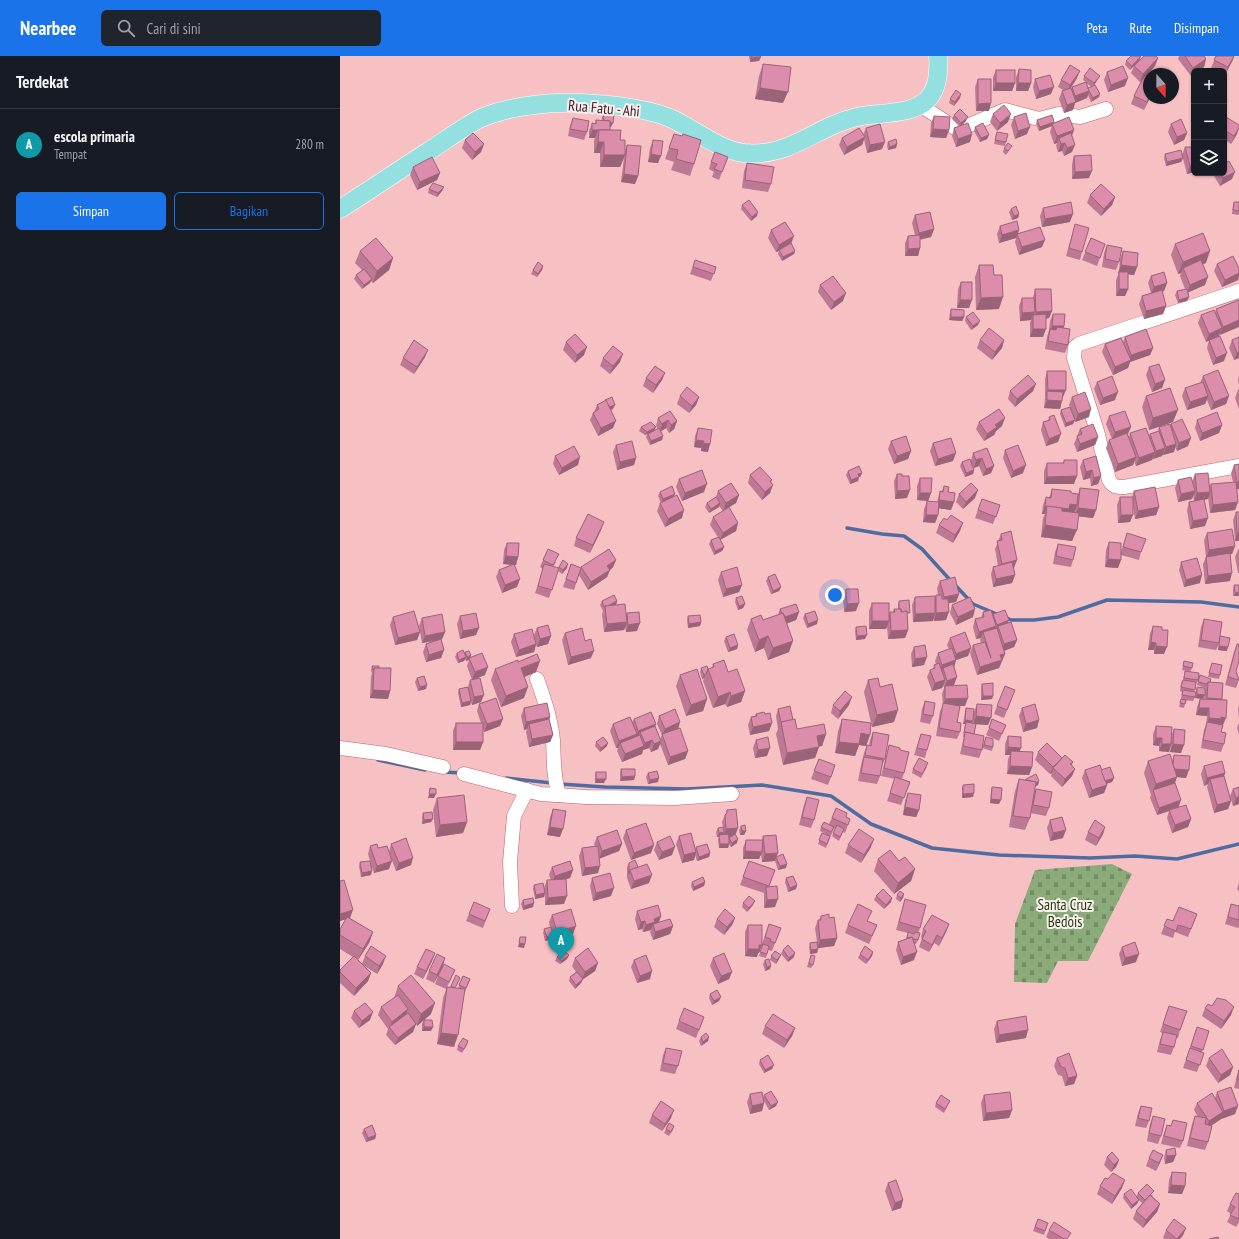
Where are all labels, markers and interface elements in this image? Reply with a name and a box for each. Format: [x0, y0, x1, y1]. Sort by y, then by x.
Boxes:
search box [101, 10, 381, 46]
text: Nearbee [20, 16, 77, 40]
icon: search [115, 17, 137, 39]
text: Cari di sini [147, 19, 201, 38]
text: Peta [1086, 19, 1108, 37]
text: Rute [1130, 19, 1152, 37]
text: Disimpan [1174, 19, 1219, 37]
north arrow [1143, 68, 1179, 104]
map controls [1191, 68, 1227, 176]
button: + [1191, 68, 1227, 104]
text: Terdekat [16, 71, 68, 93]
street label: Rua Fatu - Ahi [567, 95, 641, 121]
button: − [1191, 104, 1227, 140]
text: escola primaria [54, 127, 135, 146]
text: A [26, 136, 32, 153]
text: 280 m [295, 136, 324, 153]
button: layers [1191, 140, 1227, 176]
text: Tempat [54, 146, 87, 163]
button: Simpan [16, 192, 166, 230]
button: Bagikan [174, 192, 324, 230]
your location [825, 585, 845, 605]
park label: Santa Cruz Bedois [1037, 895, 1093, 931]
pin: A [548, 927, 574, 960]

